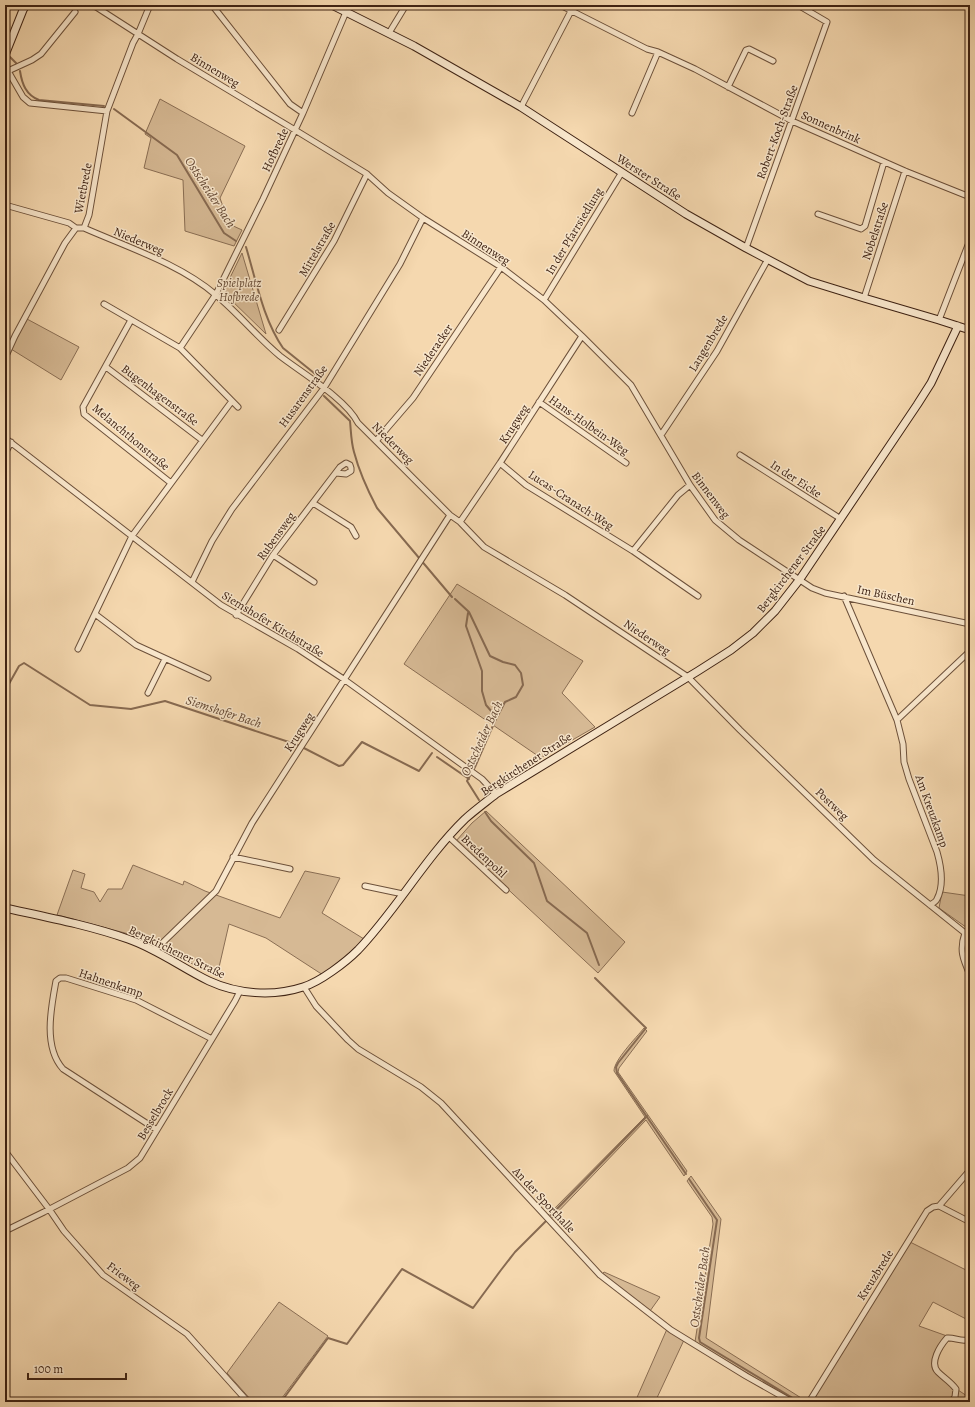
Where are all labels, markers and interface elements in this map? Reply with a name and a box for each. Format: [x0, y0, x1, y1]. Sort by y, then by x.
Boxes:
street label: Binnenweg [187, 49, 243, 91]
street label: Robert-Koch-Straße [753, 83, 801, 181]
street label: Sonnenbrink [799, 107, 863, 147]
street label: Hofbrede [258, 126, 292, 174]
street label: Werster Straße [613, 150, 684, 204]
water label: Ostscheider Bach [181, 153, 240, 231]
street label: Wietbrede [70, 161, 96, 216]
street label: In der Pfarrsiedlung [542, 184, 606, 278]
street label: Nobelstraße [858, 200, 892, 262]
street label: Mittelstraße [295, 219, 339, 279]
street label: Niederweg [111, 223, 167, 259]
street label: Binnenweg [459, 225, 513, 269]
park label: Spielplatz Hofbrede [217, 275, 261, 305]
street label: Langenbrede [685, 311, 731, 375]
street label: Niederacker [410, 320, 457, 379]
street label: Bugenhagenstraße [118, 361, 202, 429]
street label: Husarenstraße [275, 361, 331, 431]
street label: Hans-Holbein-Weg [546, 391, 632, 459]
street label: Melanchthonstraße [89, 400, 173, 474]
street label: Krugweg [495, 401, 533, 447]
street label: Niederweg [368, 418, 418, 468]
street label: In der Eicke [767, 456, 825, 502]
street label: Lucas-Cranach-Weg [525, 466, 617, 534]
street label: Binnenweg [688, 468, 734, 522]
street label: Rubensweg [253, 509, 299, 563]
street label: Bergkirchener Straße [753, 522, 829, 616]
street label: Im Büschen [856, 581, 917, 609]
street label: Siemshofer Kirchstraße [219, 587, 327, 661]
street label: Niederweg [620, 615, 674, 659]
water label: Siemshofer Bach [184, 691, 264, 732]
water label: Ostscheider Bach [457, 698, 506, 779]
street label: Krugweg [280, 709, 318, 755]
street label: Bergkirchener Straße [477, 729, 575, 799]
street label: Am Kreuzkamp [911, 772, 953, 850]
street label: Postweg [812, 784, 852, 824]
street label: Bredenpohl [458, 831, 510, 881]
street label: Bergkirchener Straße [126, 922, 228, 982]
street label: Hahnenkamp [77, 965, 145, 1001]
street label: Besselbrock [133, 1085, 177, 1143]
street label: An der Sporthalle [508, 1163, 579, 1237]
water label: Ostscheider Bach [685, 1245, 714, 1329]
street label: Kreuzbrede [853, 1247, 897, 1303]
street label: Frieweg [104, 1258, 144, 1294]
scale bar [28, 1355, 126, 1381]
text: 100 m [34, 1361, 63, 1377]

